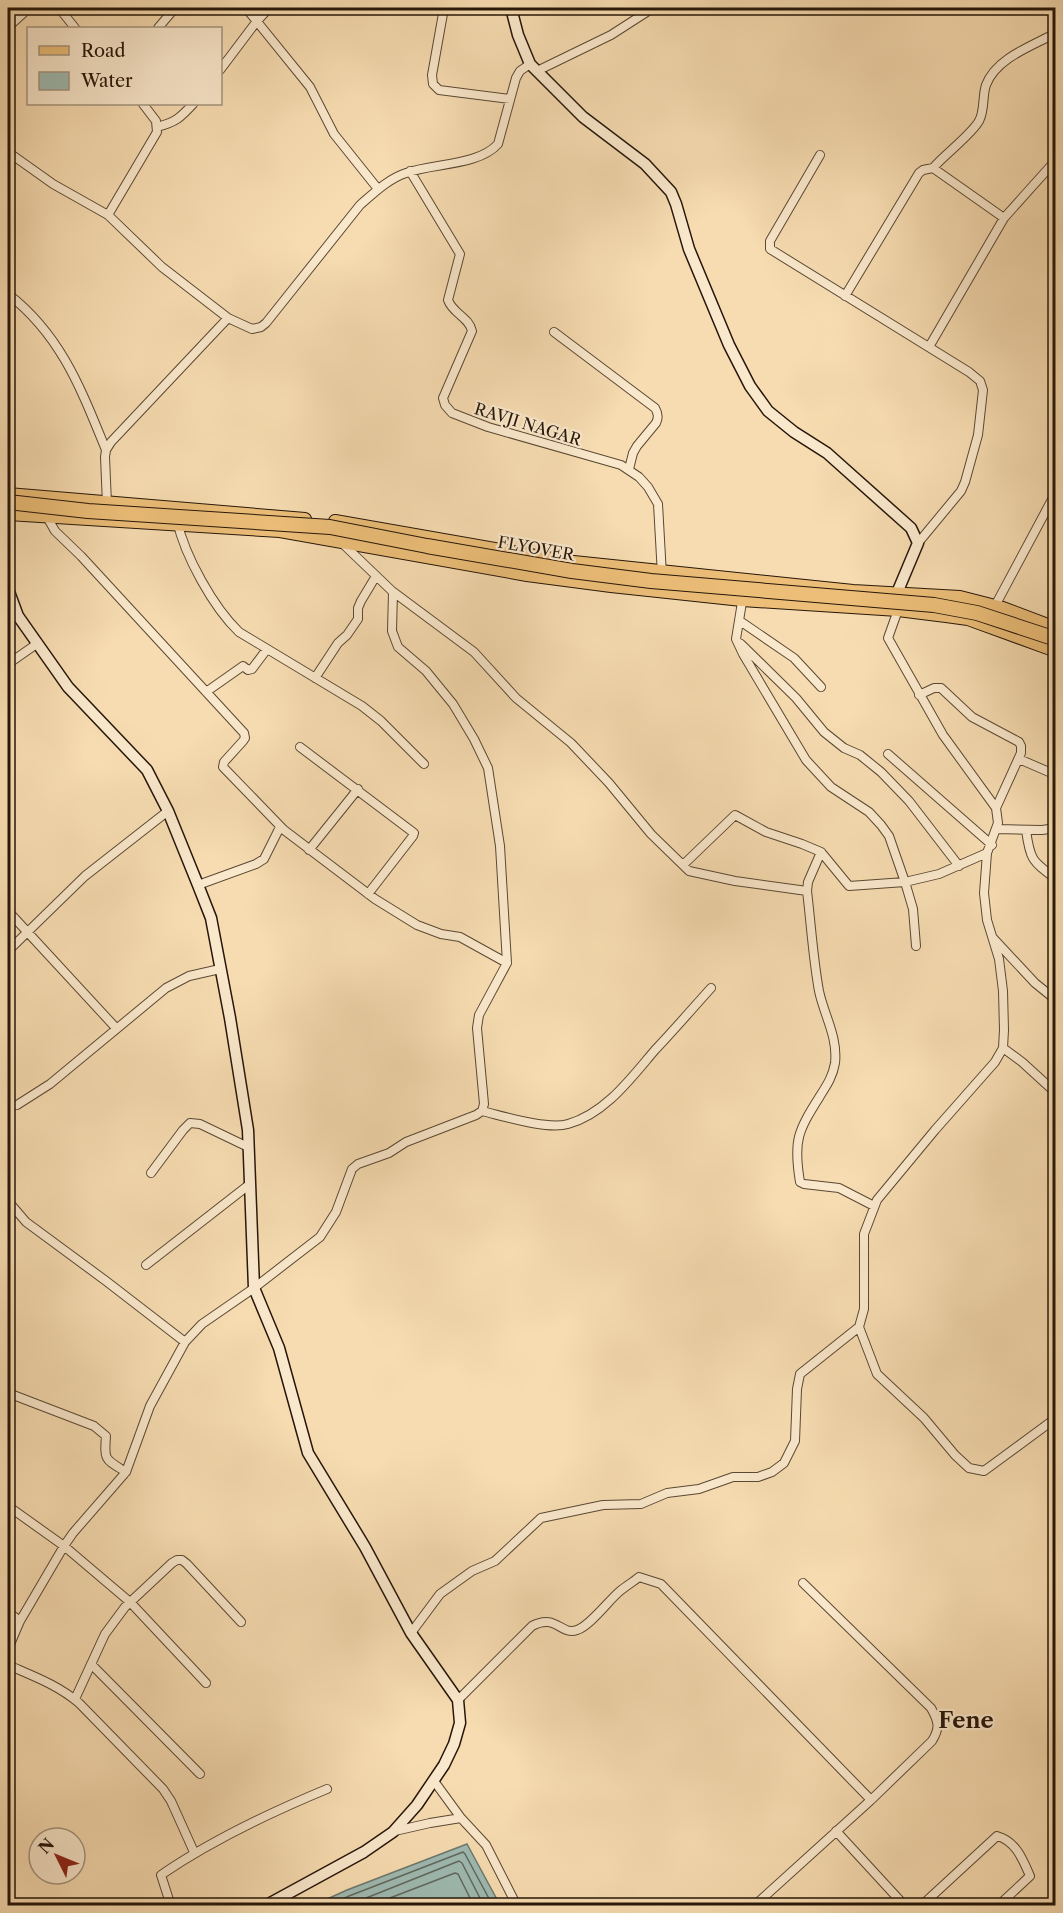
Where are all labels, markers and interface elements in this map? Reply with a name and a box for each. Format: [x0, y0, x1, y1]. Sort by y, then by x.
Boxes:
legend [27, 27, 222, 105]
text: Road [81, 40, 126, 62]
text: Water [80, 70, 133, 92]
street label: RAVJI NAGAR [472, 398, 585, 450]
street label: FLYOVER [496, 531, 577, 565]
district label: Fene [938, 1707, 994, 1734]
north arrow [27, 1826, 87, 1886]
text: N [34, 1834, 58, 1858]

